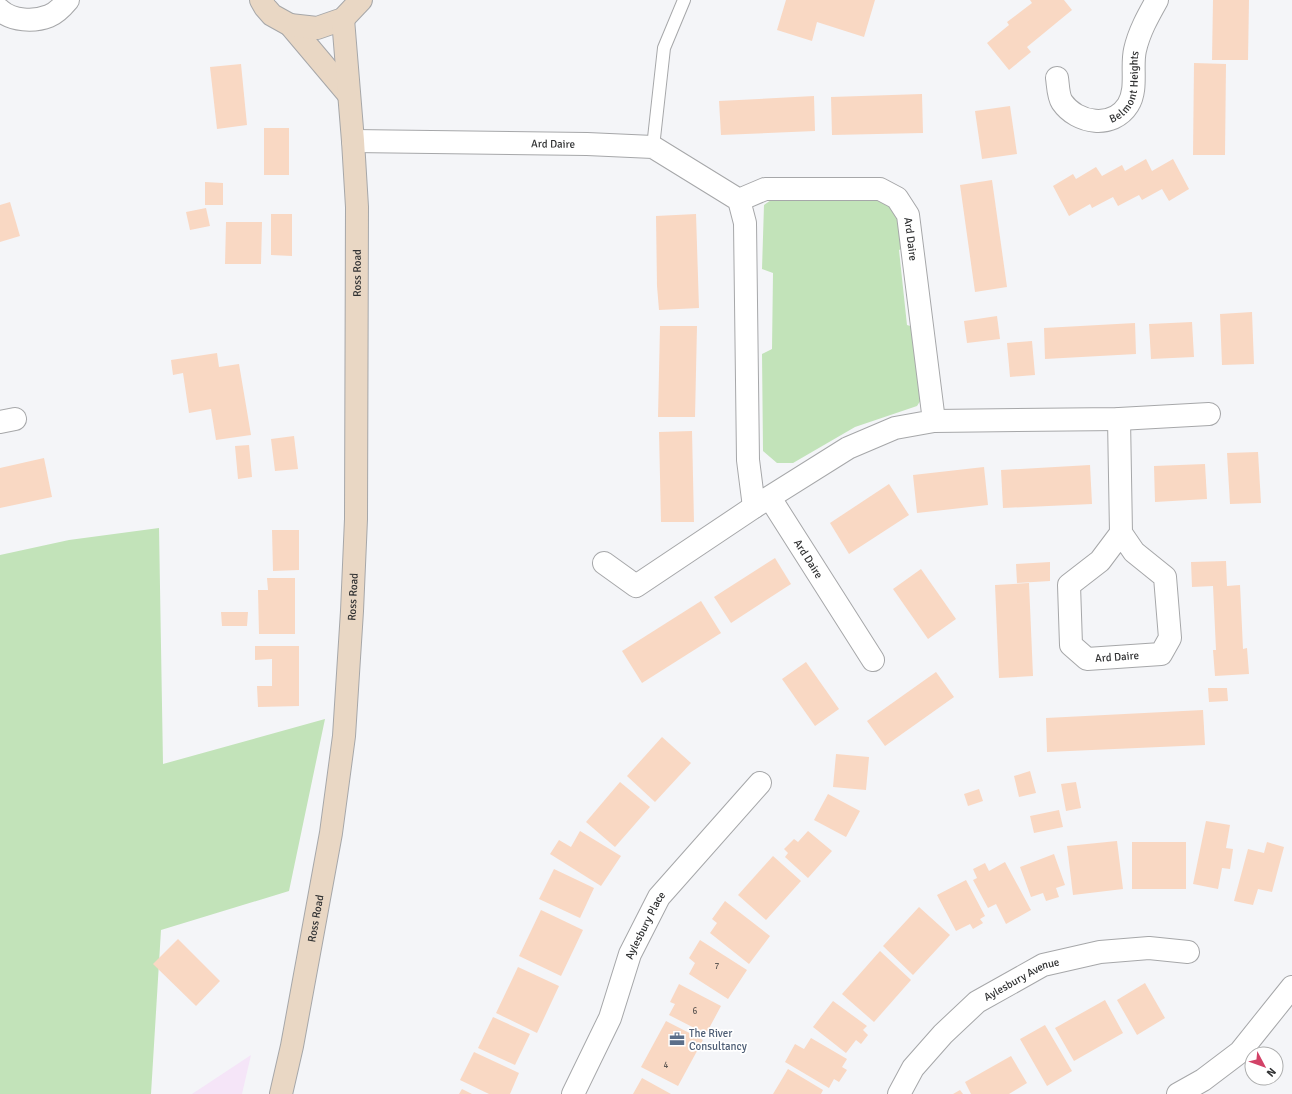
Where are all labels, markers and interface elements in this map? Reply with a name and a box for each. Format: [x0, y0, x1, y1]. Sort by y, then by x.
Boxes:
street label: Belmont Heights [1107, 50, 1141, 125]
street label: Ard Daire [531, 137, 575, 150]
street label: Ard Daire [902, 216, 920, 262]
street label: Ross Road [350, 249, 363, 297]
street label: Ard Daire [791, 537, 826, 581]
street label: Ross Road [345, 573, 360, 621]
street label: Ard Daire [1095, 649, 1139, 665]
street label: Aylesbury Place [622, 888, 668, 961]
street label: Ross Road [305, 893, 326, 943]
street label: Aylesbury Avenue [981, 955, 1061, 1003]
house number: 7 [715, 961, 720, 972]
house number: 6 [693, 1006, 698, 1017]
place label: The River Consultancy [689, 1027, 748, 1053]
office icon: The River Consultancy [668, 1030, 686, 1048]
north arrow [1244, 1046, 1284, 1086]
house number: 4 [664, 1060, 669, 1071]
text: N [1264, 1065, 1279, 1079]

